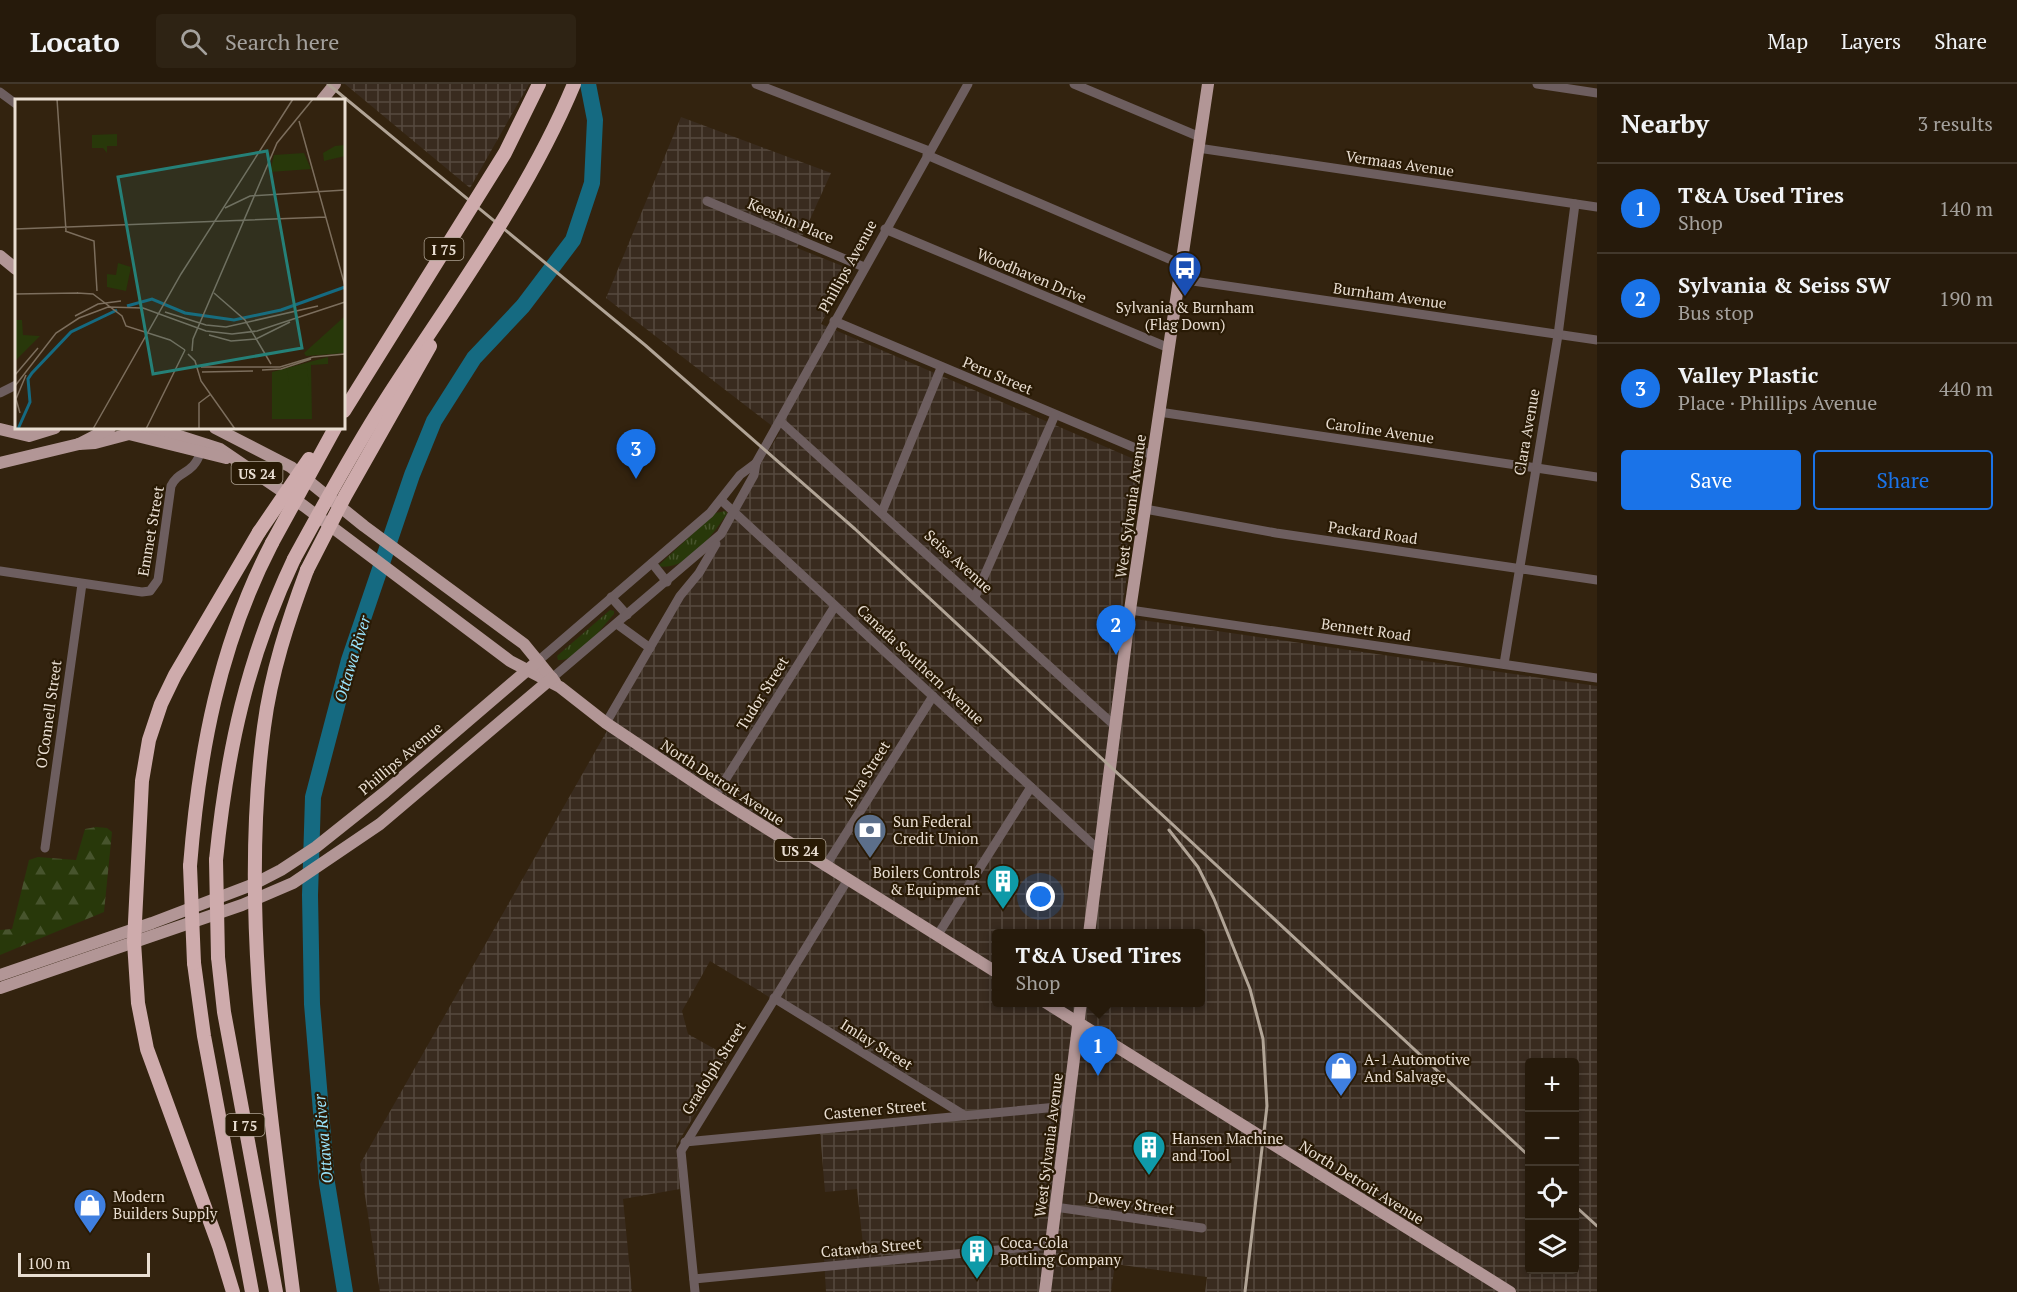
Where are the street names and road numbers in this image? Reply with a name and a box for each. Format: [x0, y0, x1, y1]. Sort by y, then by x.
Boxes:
street label: Vermaas Avenue [1345, 145, 1455, 181]
street label: Keeshin Place [745, 193, 837, 247]
street label: Phillips Avenue [813, 216, 881, 316]
road number: I 75 [424, 238, 464, 260]
street label: Woodhaven Drive [974, 243, 1090, 307]
street label: Burnham Avenue [1332, 277, 1448, 313]
street label: Peru Street [960, 351, 1036, 399]
street label: Clara Avenue [1509, 387, 1543, 477]
street label: Caroline Avenue [1325, 412, 1435, 448]
street label: West Sylvania Avenue [1110, 433, 1150, 579]
road number: US 24 [232, 462, 282, 484]
street label: Emmet Street [132, 484, 168, 578]
street label: Packard Road [1327, 516, 1419, 548]
street label: Seiss Avenue [921, 525, 997, 597]
street label: Canada Southern Avenue [853, 600, 989, 728]
street label: Bennett Road [1320, 613, 1412, 645]
street label: Tudor Street [731, 652, 793, 734]
street label: O'Connell Street [30, 658, 66, 770]
street label: Phillips Avenue [354, 717, 446, 799]
street label: North Detroit Avenue [657, 735, 789, 829]
street label: Alva Street [838, 736, 894, 810]
road number: US 24 [774, 839, 826, 861]
street label: Imlay Street [837, 1014, 917, 1074]
street label: Gradolph Street [676, 1017, 750, 1118]
street label: West Sylvania Avenue [1029, 1072, 1067, 1218]
street label: Castener Street [823, 1095, 927, 1123]
road number: I 75 [226, 1114, 264, 1136]
street label: North Detroit Avenue [1296, 1136, 1428, 1228]
street label: Dewey Street [1086, 1187, 1176, 1219]
street label: Catawba Street [820, 1233, 922, 1261]

